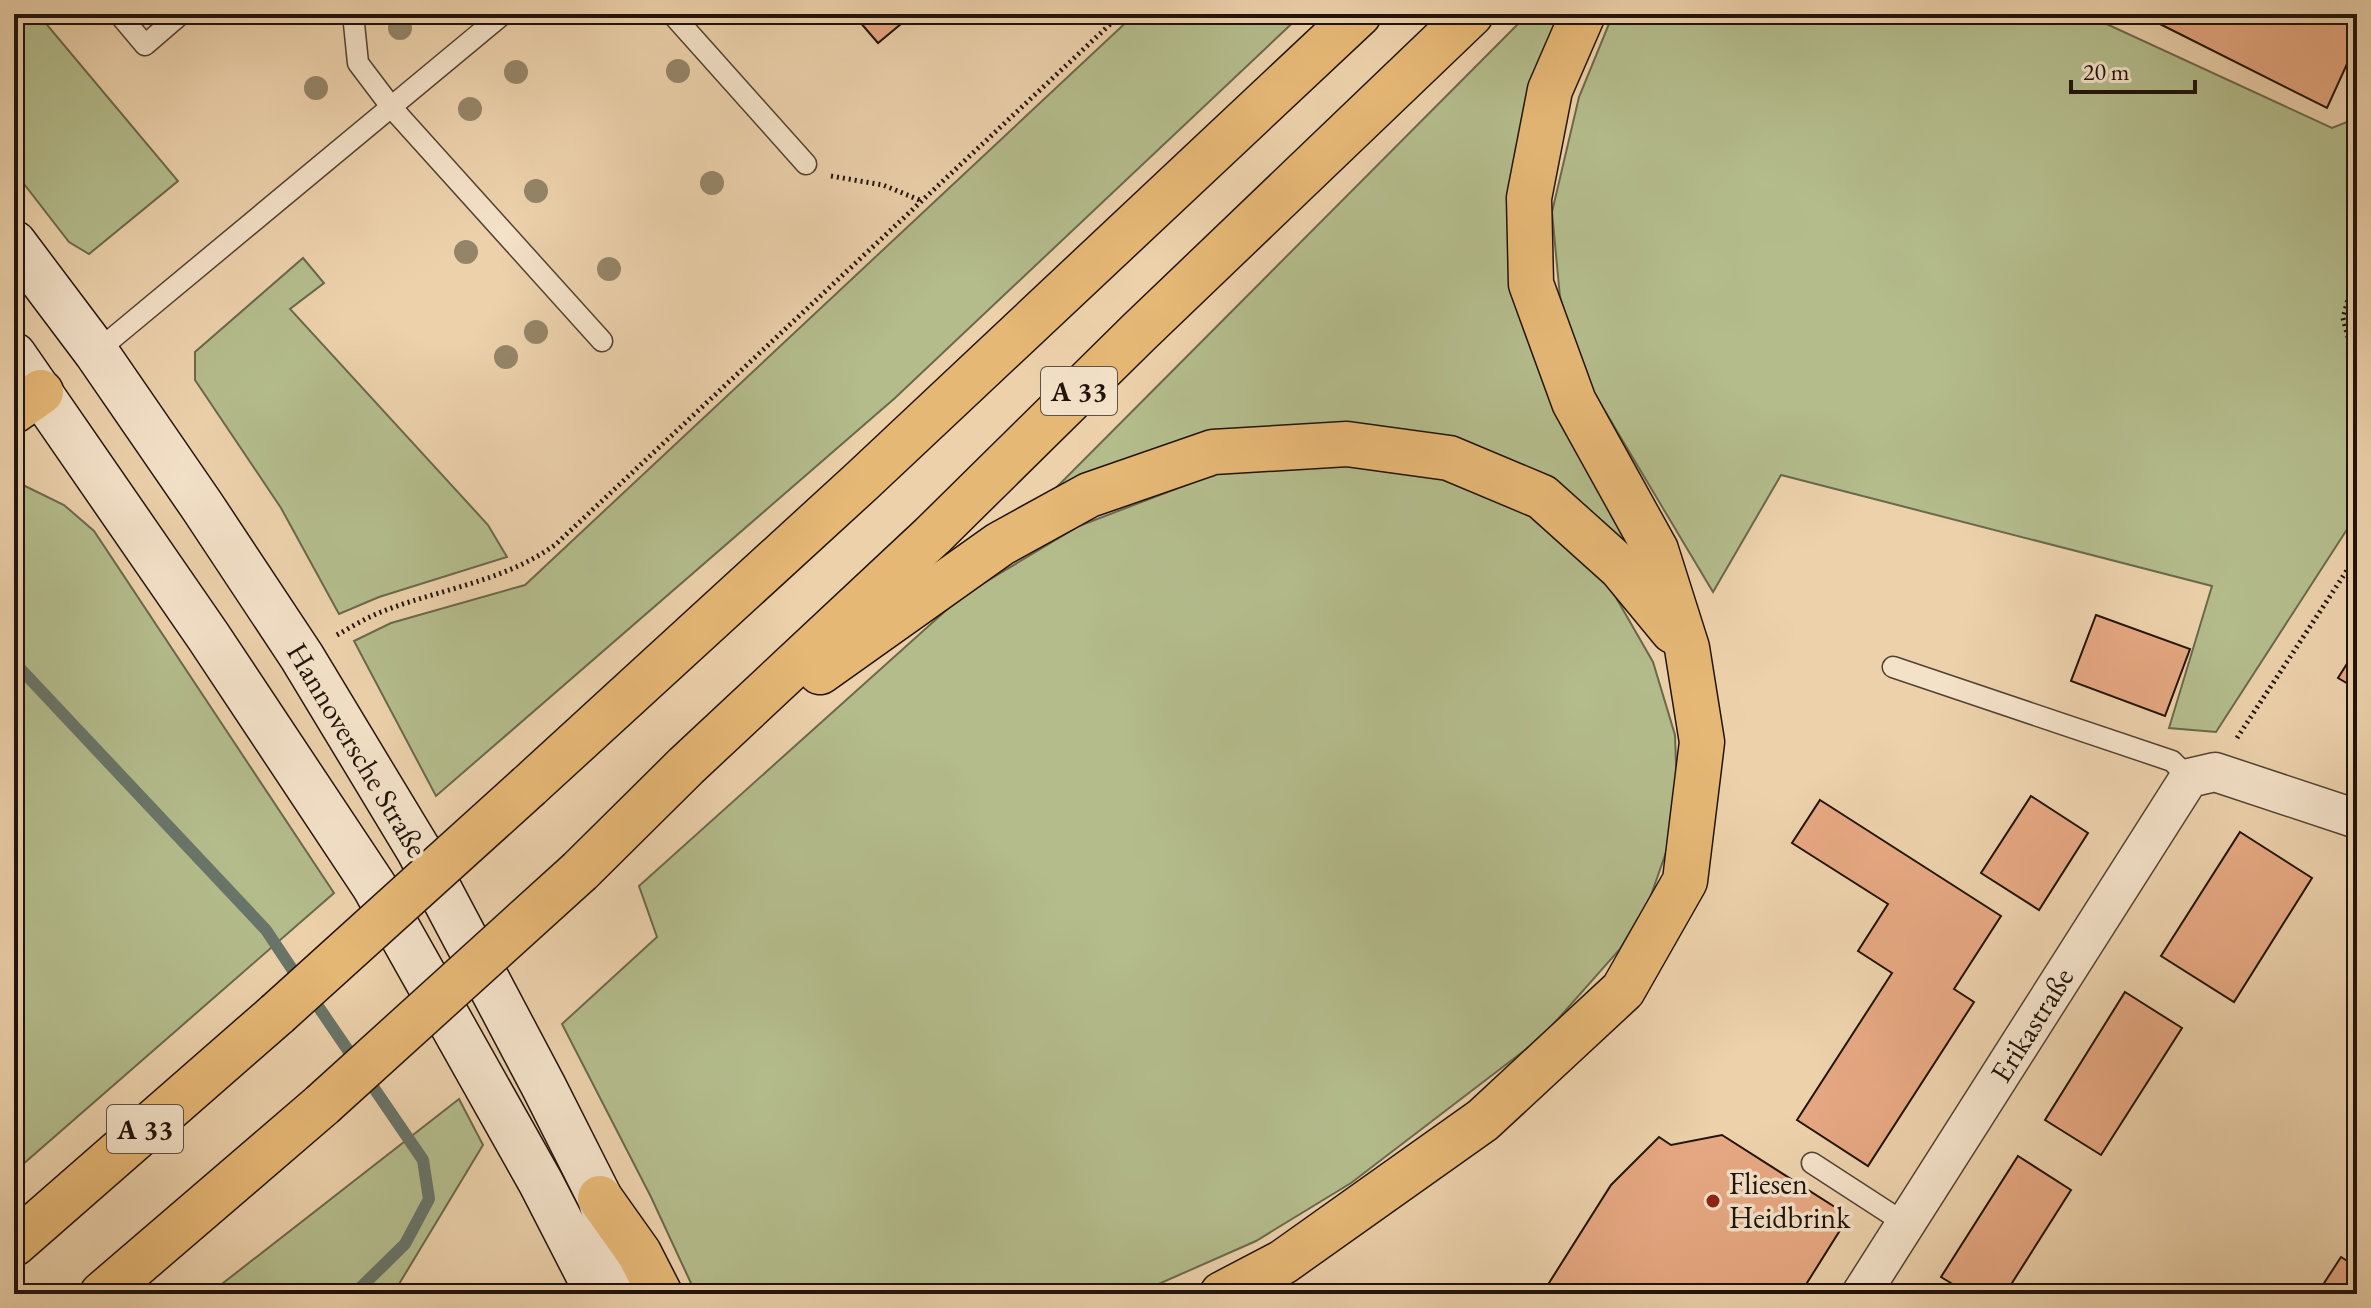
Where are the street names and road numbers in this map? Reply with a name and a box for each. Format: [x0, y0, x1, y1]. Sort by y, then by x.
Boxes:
road number: A 33 [1041, 367, 1117, 415]
street label: Hannoversche Straße [278, 635, 437, 864]
street label: Erikastraße [1981, 960, 2082, 1089]
road number: A 33 [107, 1105, 183, 1153]

